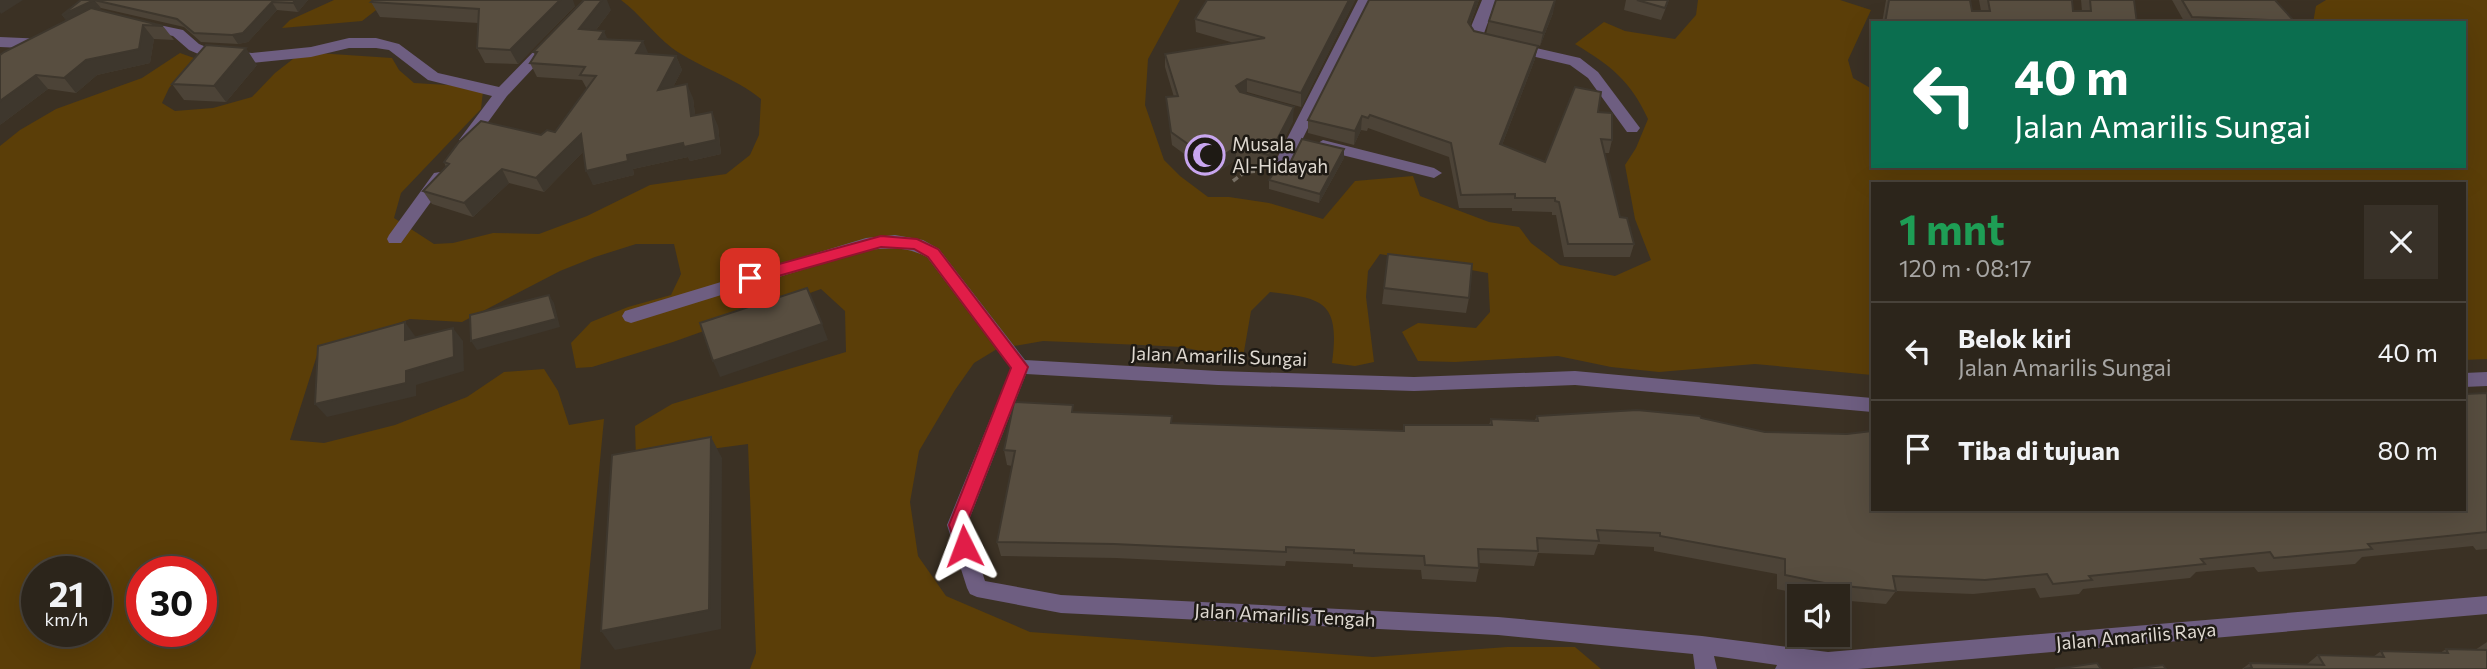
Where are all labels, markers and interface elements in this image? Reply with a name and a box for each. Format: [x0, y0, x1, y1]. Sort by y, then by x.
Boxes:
text: 40 m [2014, 45, 2129, 105]
icon: left [1899, 49, 1990, 140]
text: Jalan Amarilis Sungai [2014, 105, 2311, 145]
place label: Musala Al-Hidayah [1232, 132, 1328, 177]
mosque icon: Musala Al-Hidayah [1184, 134, 1226, 176]
text: 1 mnt [1899, 202, 2005, 254]
button: close [2364, 205, 2438, 279]
pin [720, 248, 780, 308]
text: 120 m · 08:17 [1899, 254, 2032, 282]
icon: arrive [731, 259, 769, 297]
text: Belok kiri [1958, 322, 2072, 353]
icon: left [1899, 332, 1937, 370]
text: 40 m [2378, 336, 2438, 367]
street label: Jalan Amarilis Sungai [1130, 341, 1308, 370]
text: Jalan Amarilis Sungai [1958, 353, 2172, 381]
icon: arrive [1899, 430, 1937, 468]
text: Tiba di tujuan [1958, 434, 2120, 465]
text: 80 m [2378, 434, 2438, 465]
position arrow [927, 509, 1001, 583]
speed limit sign: 30 [126, 556, 217, 647]
text: 21 [49, 571, 84, 614]
map controls [1787, 584, 1850, 647]
button: sound [1787, 584, 1850, 647]
street label: Jalan Amarilis Tengah [1194, 598, 1376, 631]
text: km/h [45, 608, 88, 630]
street label: Jalan Amarilis Raya [2055, 617, 2217, 654]

